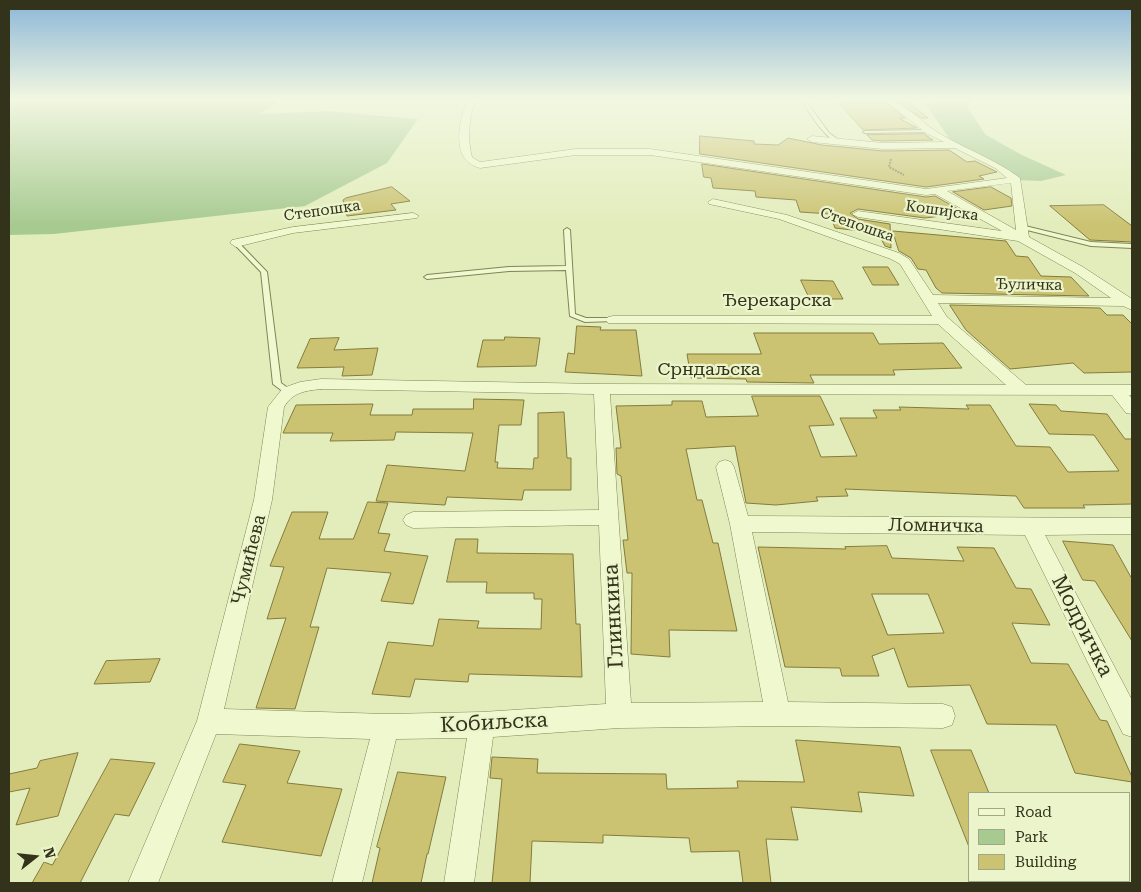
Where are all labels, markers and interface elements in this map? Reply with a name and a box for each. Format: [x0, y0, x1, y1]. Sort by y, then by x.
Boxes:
street label: Степошка [283, 197, 361, 225]
street label: Кошијска [904, 197, 980, 225]
street label: Степошка [818, 204, 896, 246]
street label: Ђуличка [996, 275, 1062, 295]
street label: Ђерекарска [722, 290, 832, 312]
street label: Срндаљска [657, 359, 761, 381]
street label: Чумићева [227, 512, 271, 608]
street label: Ломничка [888, 514, 984, 538]
street label: Глинкина [599, 563, 629, 669]
street label: Модричка [1046, 571, 1118, 681]
street label: Кобиљска [440, 708, 548, 738]
legend [968, 792, 1131, 882]
text: Road [1015, 803, 1052, 821]
text: Park [1015, 828, 1048, 846]
north arrow [10, 832, 60, 882]
text: N [40, 845, 59, 860]
text: Building [1015, 853, 1076, 871]

